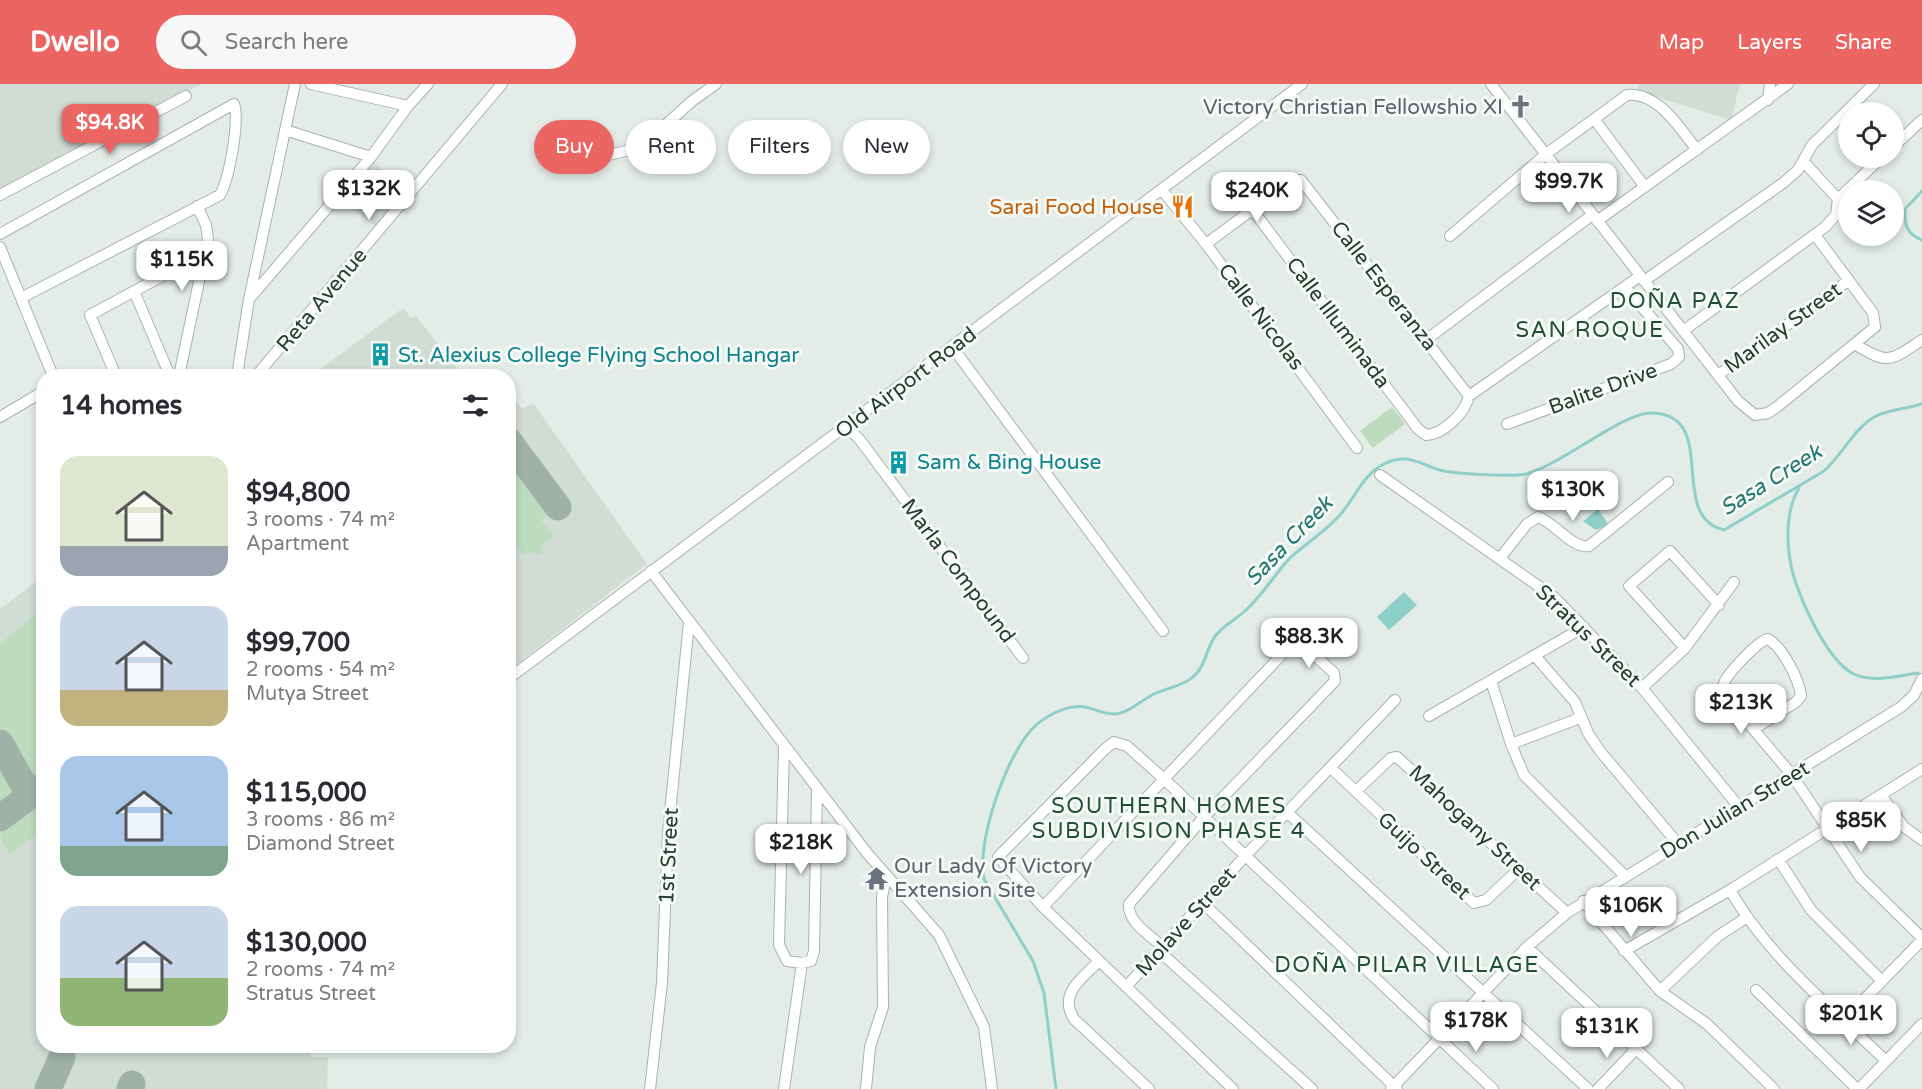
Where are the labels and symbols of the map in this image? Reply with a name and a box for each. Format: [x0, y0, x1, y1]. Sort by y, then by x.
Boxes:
church icon: Victory Christian Fellowshio XI [1508, 94, 1534, 120]
place label: Victory Christian Fellowshio XI [1203, 95, 1503, 120]
pin: $94.8K [61, 104, 159, 155]
pin: $99.7K [1520, 163, 1618, 214]
pin: $132K [327, 170, 411, 221]
pin: $240K [1215, 172, 1299, 223]
restaurant icon: Sarai Food House [1169, 194, 1195, 220]
place label: Sarai Food House [989, 195, 1164, 220]
street label: Calle Esperanza [1326, 216, 1442, 356]
pin: $115K [140, 241, 224, 292]
street label: Reta Avenue [272, 243, 373, 357]
street label: Calle Illuminada [1281, 253, 1395, 393]
street label: Calle Nicolas [1213, 259, 1309, 375]
street label: Marilay Street [1719, 277, 1847, 379]
district label: DOÑA PAZ [1610, 288, 1740, 314]
district label: SAN ROQUE [1516, 317, 1664, 343]
street label: Old Airport Road [831, 322, 981, 444]
building icon: St. Alexius College Flying School Hangar [367, 342, 393, 368]
place label: St. Alexius College Flying School Hangar [398, 343, 799, 368]
street label: Balite Drive [1545, 358, 1661, 420]
water label: Sasa Creek [1715, 438, 1828, 521]
building icon: Sam & Bing House [886, 449, 912, 475]
place label: Sam & Bing House [917, 450, 1102, 475]
pin: $130K [1531, 471, 1615, 522]
water label: Sasa Creek [1240, 489, 1340, 591]
street label: Marla Compound [896, 494, 1020, 648]
street label: Stratus Street [1530, 580, 1646, 692]
pin: $88.3K [1260, 618, 1358, 669]
pin: $213K [1699, 684, 1783, 735]
street label: Don Julian Street [1656, 756, 1814, 864]
street label: Mahogany Street [1404, 760, 1546, 896]
district label: SOUTHERN HOMES SUBDIVISION PHASE 4 [1032, 793, 1306, 844]
pin: $85K [1825, 802, 1897, 853]
street label: 1st Street [654, 807, 684, 905]
street label: Guijo Street [1373, 807, 1475, 905]
pin: $218K [759, 824, 843, 875]
place label: Our Lady Of Victory Extension Site [894, 854, 1092, 903]
street label: Molave Street [1131, 862, 1241, 982]
temple icon: Our Lady Of Victory Extension Site [863, 865, 889, 891]
pin: $106K [1589, 887, 1673, 938]
district label: DOÑA PILAR VILLAGE [1274, 952, 1540, 978]
pin: $201K [1809, 995, 1893, 1046]
pin: $178K [1434, 1002, 1518, 1053]
pin: $131K [1565, 1008, 1649, 1059]

